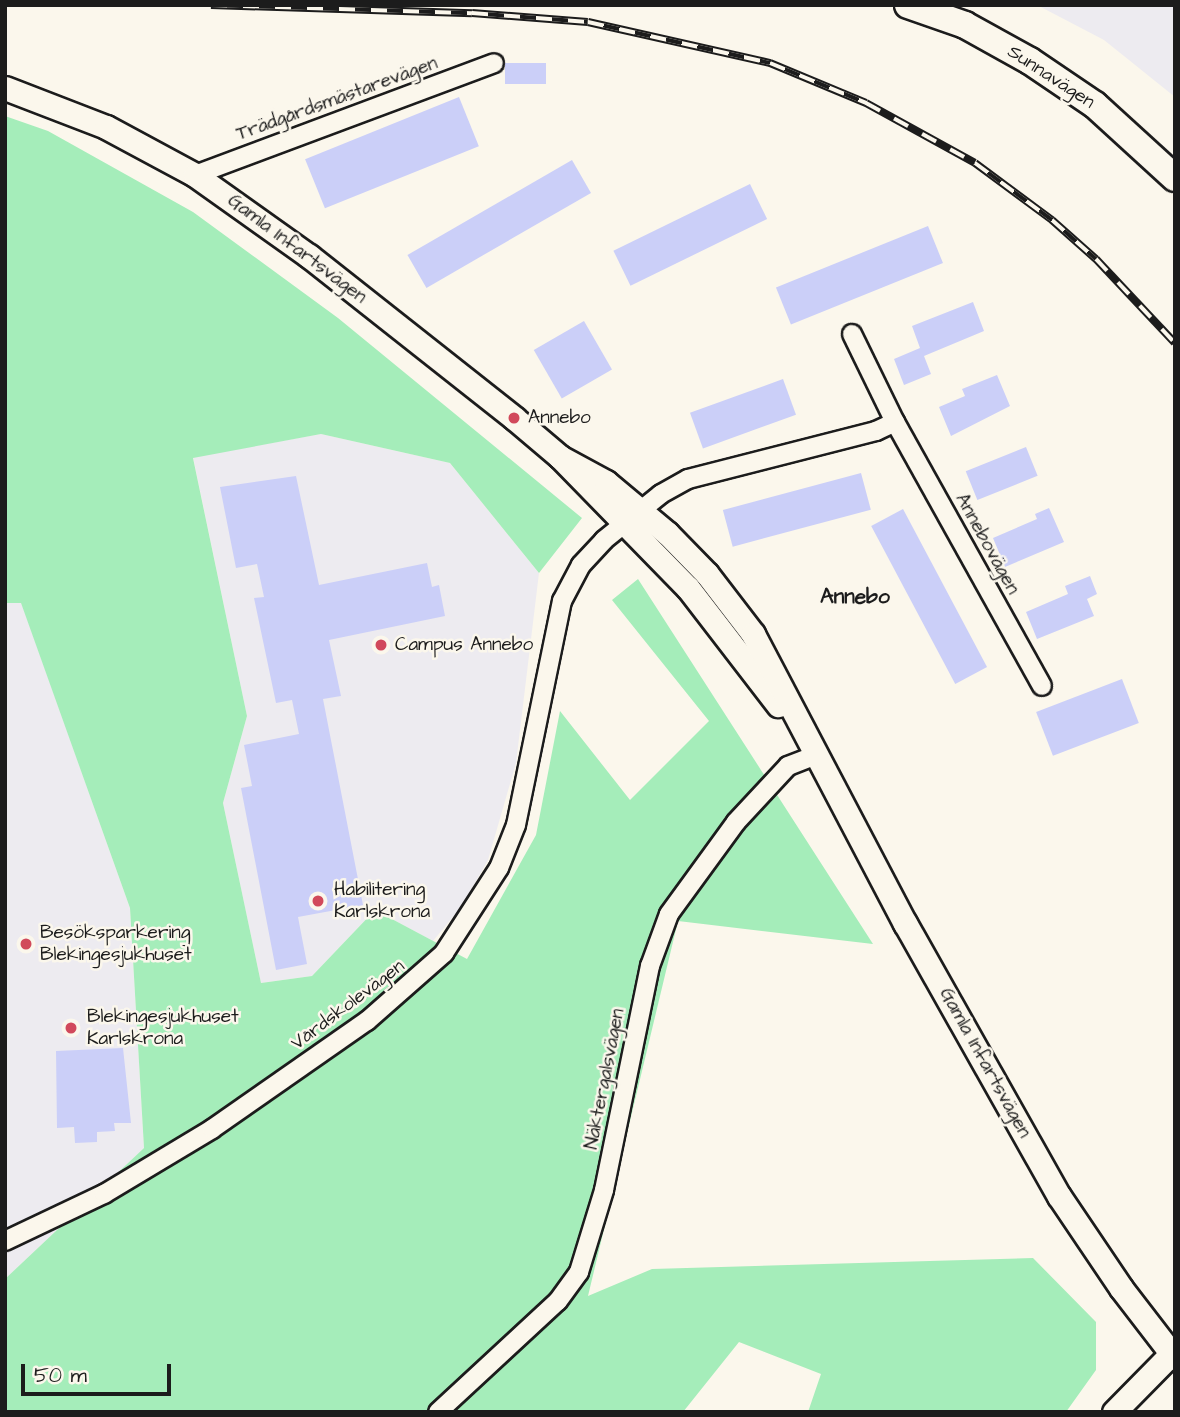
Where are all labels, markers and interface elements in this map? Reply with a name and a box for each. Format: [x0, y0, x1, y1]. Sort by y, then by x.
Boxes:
street label: Sunnavägen [1003, 40, 1099, 114]
street label: Trädgårdsmästarevägen [233, 52, 441, 146]
street label: Gamla Infartsvägen [223, 189, 371, 309]
place label: Annebo [528, 407, 591, 429]
marker: Annebo [506, 410, 522, 426]
street label: Annebovägen [950, 490, 1024, 598]
district label: Annebo [820, 584, 890, 610]
place label: Campus Annebo [395, 634, 533, 656]
marker: Campus Annebo [373, 637, 389, 653]
place label: Habilitering Karlskrona [334, 879, 430, 923]
marker: Habilitering Karlskrona [308, 891, 328, 911]
place label: Besöksparkering Blekingesjukhuset [40, 922, 192, 966]
marker: Besöksparkering Blekingesjukhuset [18, 936, 34, 952]
street label: Vårdskolevägen [287, 955, 409, 1055]
street label: Gamla Infartsvägen [934, 984, 1036, 1142]
place label: Blekingesjukhuset Karlskrona [87, 1006, 239, 1050]
street label: Näktergalsvägen [580, 1007, 630, 1151]
marker: Blekingesjukhuset Karlskrona [61, 1018, 81, 1038]
scale bar [24, 1350, 175, 1394]
text: 50 m [34, 1361, 87, 1390]

